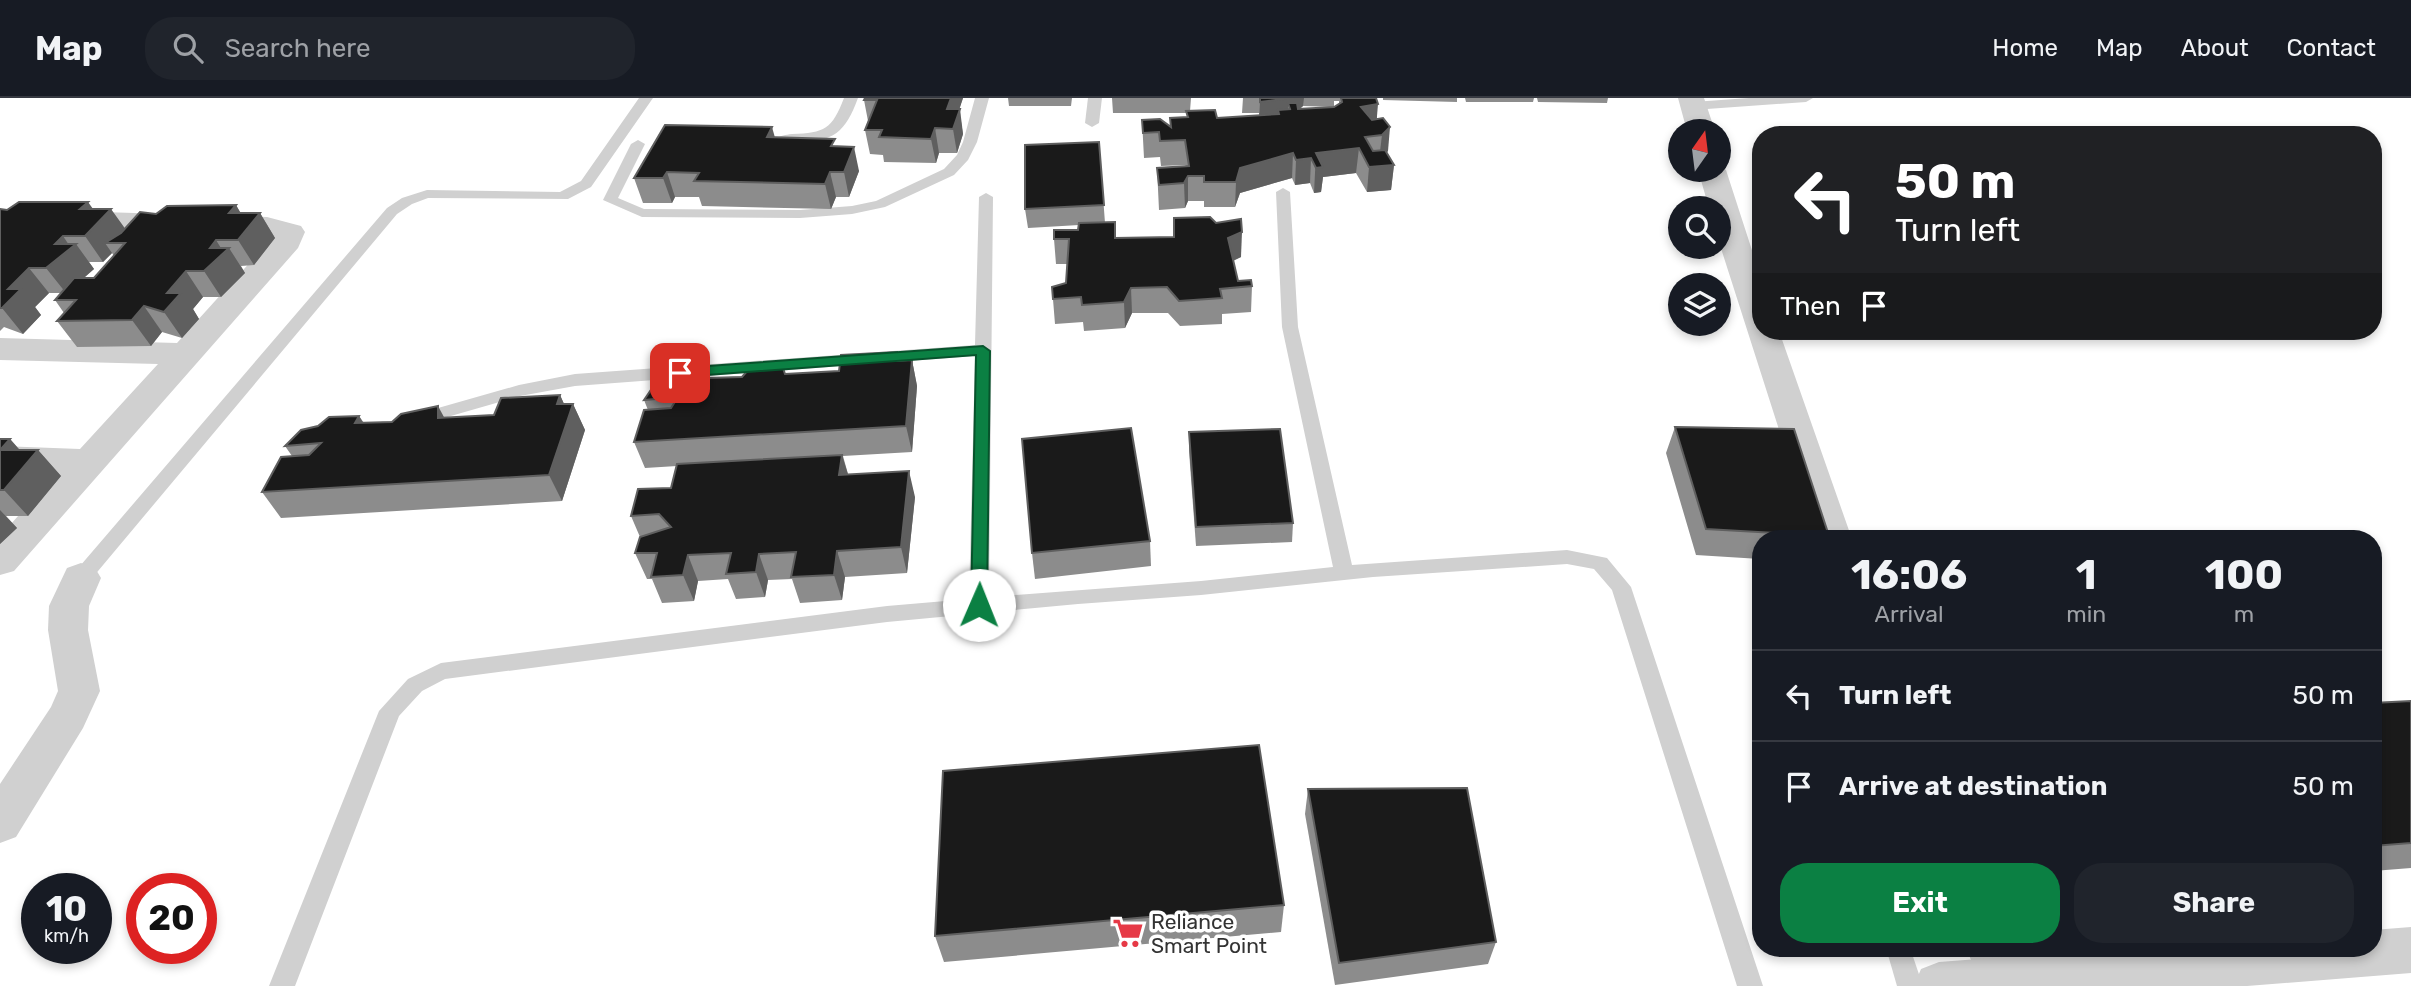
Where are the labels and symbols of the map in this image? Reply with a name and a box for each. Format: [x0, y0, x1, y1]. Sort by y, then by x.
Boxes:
north arrow [1668, 119, 1731, 182]
pin [650, 343, 710, 403]
position arrow [942, 568, 1016, 642]
speed limit sign: 20 [126, 873, 217, 964]
place label: Reliance Smart Point [1151, 909, 1267, 958]
supermarket icon: Reliance Smart Point [1111, 916, 1145, 950]

